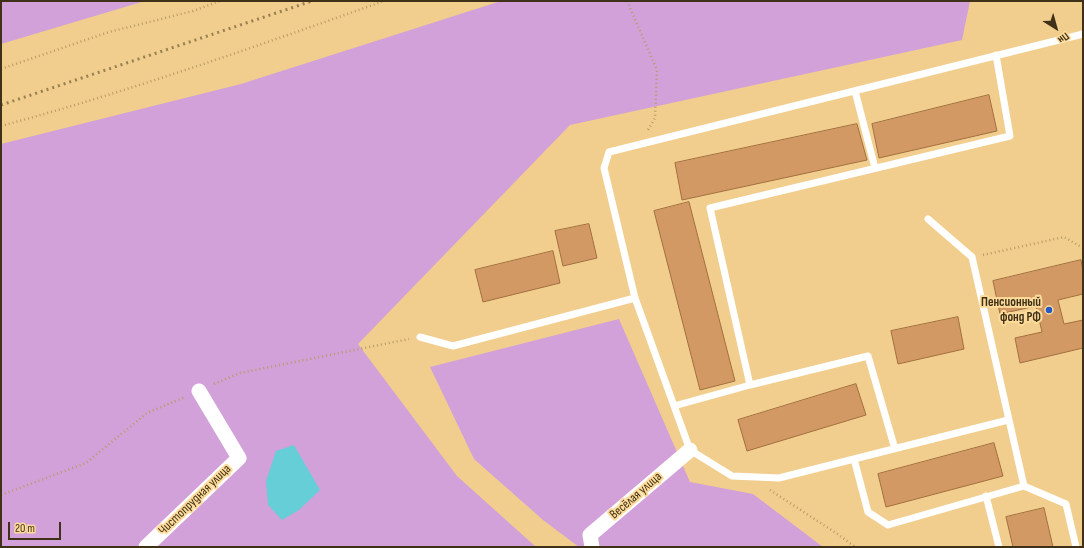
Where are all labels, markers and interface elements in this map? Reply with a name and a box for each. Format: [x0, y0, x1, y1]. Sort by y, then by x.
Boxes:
north arrow [1036, 8, 1076, 48]
text: Пн [1055, 30, 1072, 46]
place label: Пенсионный фонд РФ [981, 295, 1041, 326]
marker: Пенсионный фонд РФ [1044, 305, 1054, 315]
street label: Чистопрудная улица [156, 461, 234, 539]
street label: Весёлая улица [607, 469, 665, 523]
scale bar [10, 514, 63, 540]
text: 20 m [15, 521, 35, 536]

